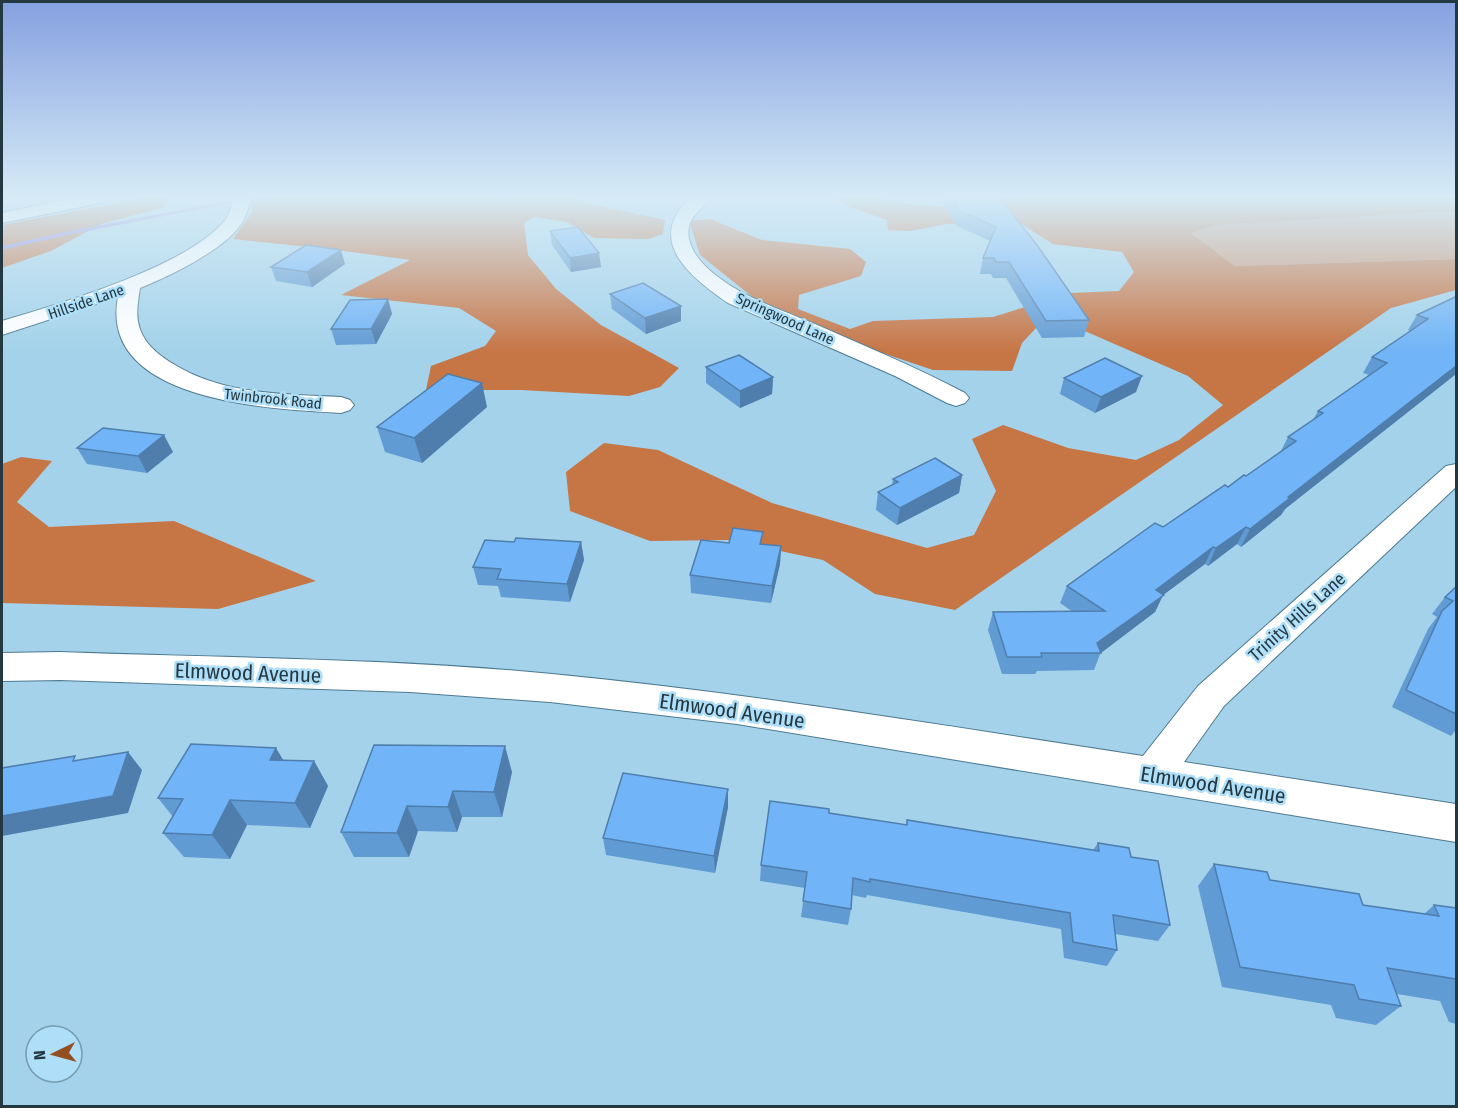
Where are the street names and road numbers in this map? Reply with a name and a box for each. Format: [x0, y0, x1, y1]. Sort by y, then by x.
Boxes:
street label: Hillside Lane [46, 281, 126, 323]
street label: Springwood Lane [733, 289, 837, 349]
street label: Twinbrook Road [223, 385, 323, 413]
street label: Trinity Hills Lane [1244, 568, 1350, 666]
street label: Elmwood Avenue [174, 657, 322, 689]
street label: Elmwood Avenue [658, 688, 806, 734]
street label: Elmwood Avenue [1139, 761, 1287, 809]

